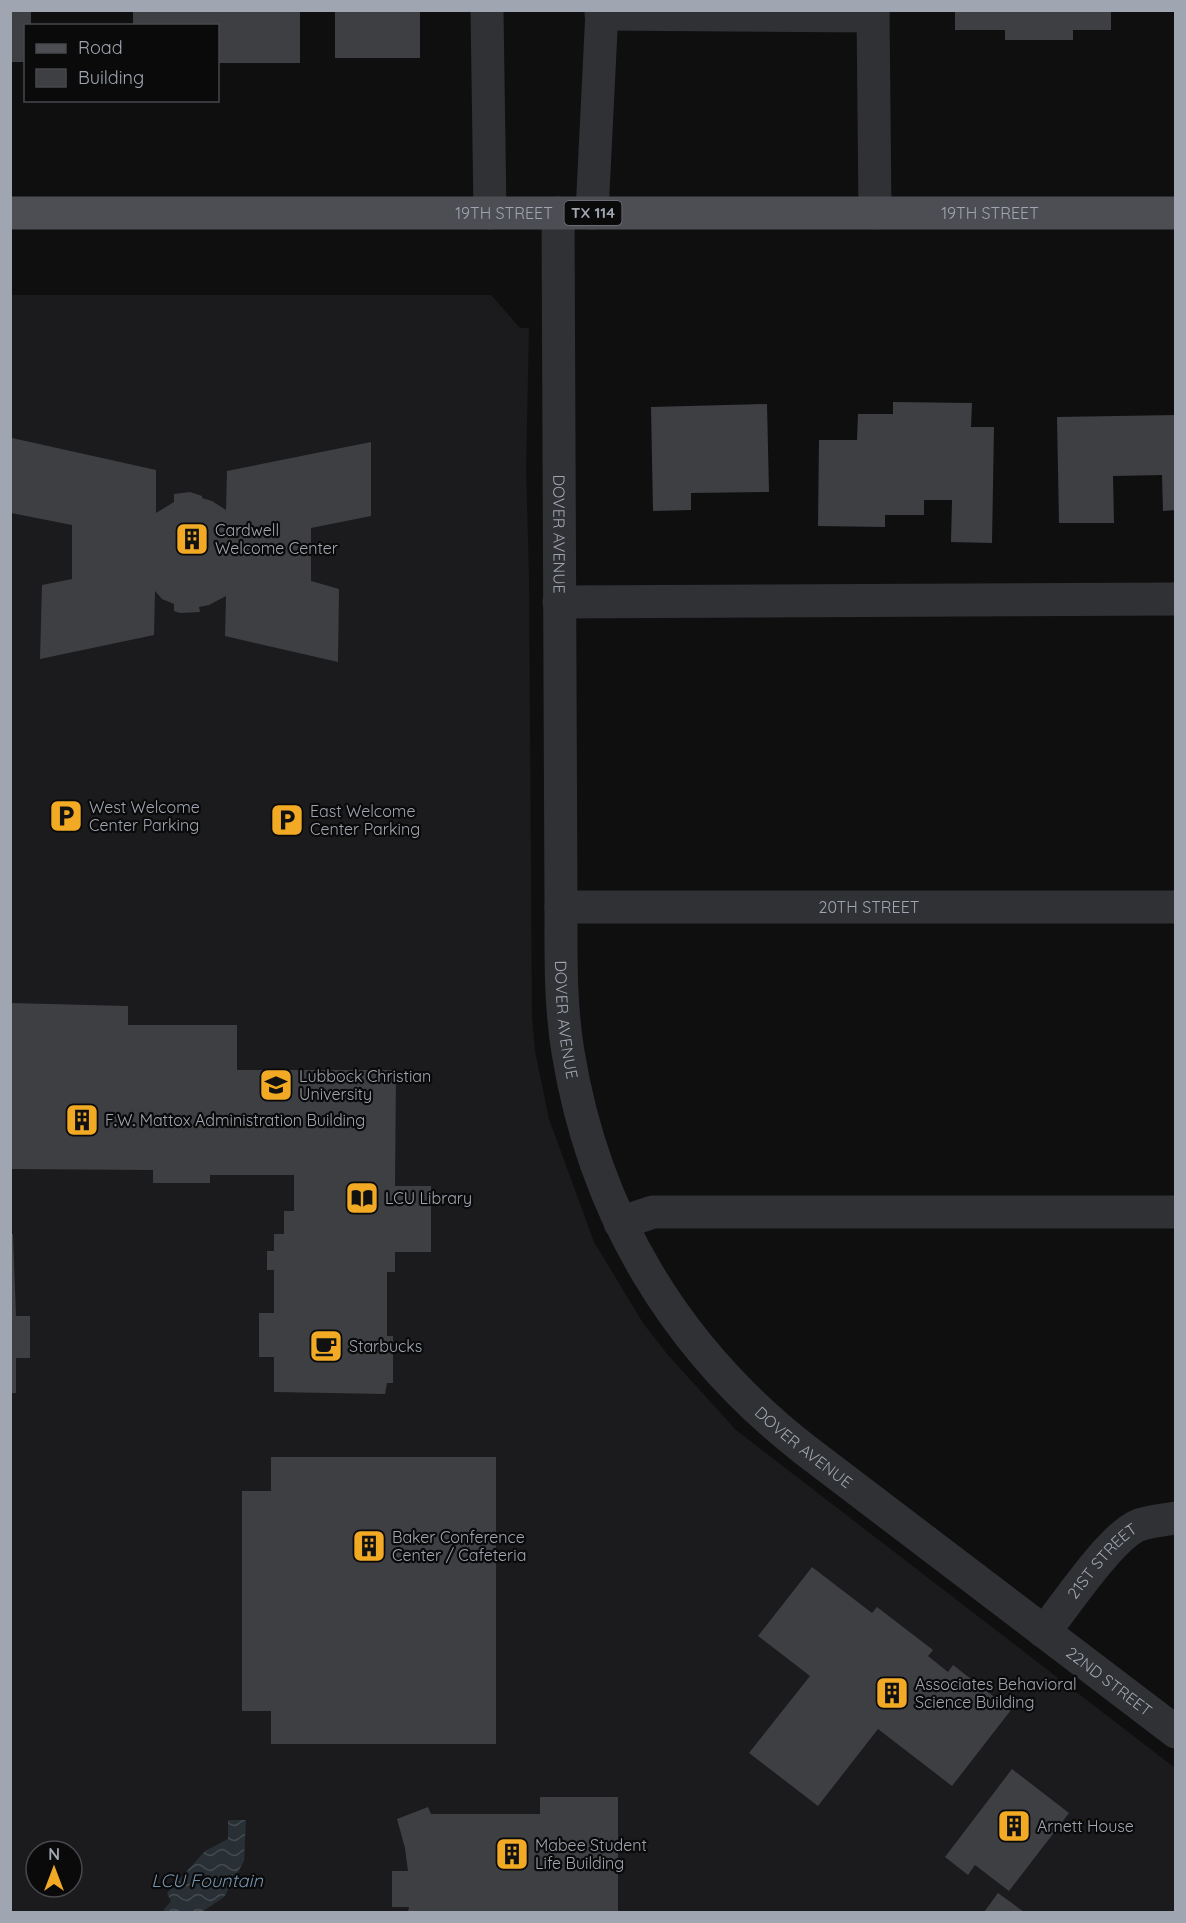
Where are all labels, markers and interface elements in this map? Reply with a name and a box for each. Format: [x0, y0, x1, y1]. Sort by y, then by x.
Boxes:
legend [24, 24, 219, 102]
text: Road [78, 36, 123, 59]
text: Building [78, 66, 144, 89]
road number: TX 114 [564, 201, 622, 225]
street label: 19TH STREET [455, 203, 553, 223]
street label: 19TH STREET [941, 203, 1039, 223]
street label: DOVER AVENUE [549, 474, 570, 594]
place label: Cardwell Welcome Center [215, 520, 338, 558]
building icon: Cardwell Welcome Center [174, 521, 210, 557]
place label: West Welcome Center Parking [89, 797, 200, 835]
parking icon: West Welcome Center Parking [48, 798, 84, 834]
place label: East Welcome Center Parking [310, 801, 420, 839]
parking icon: East Welcome Center Parking [269, 802, 305, 838]
street label: 20TH STREET [819, 897, 920, 917]
street label: DOVER AVENUE [551, 960, 583, 1081]
place label: Lubbock Christian University [299, 1066, 431, 1104]
school or university icon: Lubbock Christian University [258, 1067, 294, 1103]
building icon: F.W. Mattox Administration Building [64, 1102, 100, 1138]
place label: F.W. Mattox Administration Building [105, 1110, 365, 1130]
library icon: LCU Library [344, 1180, 380, 1216]
place label: LCU Library [385, 1188, 472, 1208]
cafe icon: Starbucks [308, 1328, 344, 1364]
place label: Starbucks [349, 1336, 422, 1356]
street label: DOVER AVENUE [751, 1402, 856, 1492]
street label: 21ST STREET [1063, 1518, 1141, 1603]
place label: Baker Conference Center / Cafeteria [392, 1527, 526, 1565]
building icon: Baker Conference Center / Cafeteria [351, 1528, 387, 1564]
street label: 22ND STREET [1062, 1642, 1156, 1720]
place label: Associates Behavioral Science Building [915, 1674, 1077, 1712]
building icon: Associates Behavioral Science Building [874, 1675, 910, 1711]
building icon: Arnett House [996, 1808, 1032, 1844]
place label: Arnett House [1037, 1816, 1134, 1836]
place label: Mabee Student Life Building [535, 1835, 647, 1873]
building icon: Mabee Student Life Building [494, 1836, 530, 1872]
north arrow [24, 1839, 84, 1899]
text: N [48, 1844, 60, 1864]
water label: LCU Fountain [151, 1869, 263, 1892]

